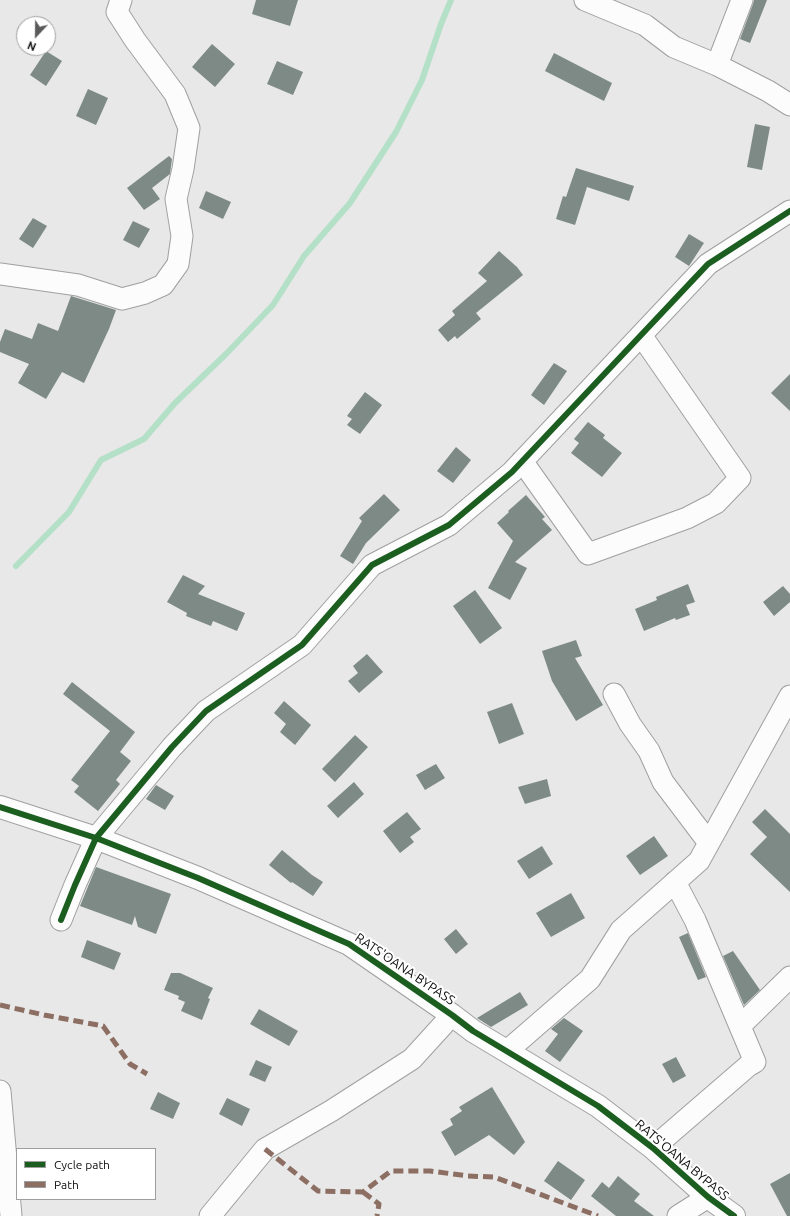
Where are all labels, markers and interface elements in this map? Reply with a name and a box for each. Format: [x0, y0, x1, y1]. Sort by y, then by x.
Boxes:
north arrow [16, 16, 56, 56]
text: N [26, 39, 38, 53]
street label: RATS'OANA BYPASS [352, 930, 458, 1008]
street label: RATS'OANA BYPASS [632, 1116, 732, 1204]
legend [16, 1148, 156, 1200]
text: Cycle path [54, 1158, 110, 1171]
text: Path [54, 1178, 79, 1191]

